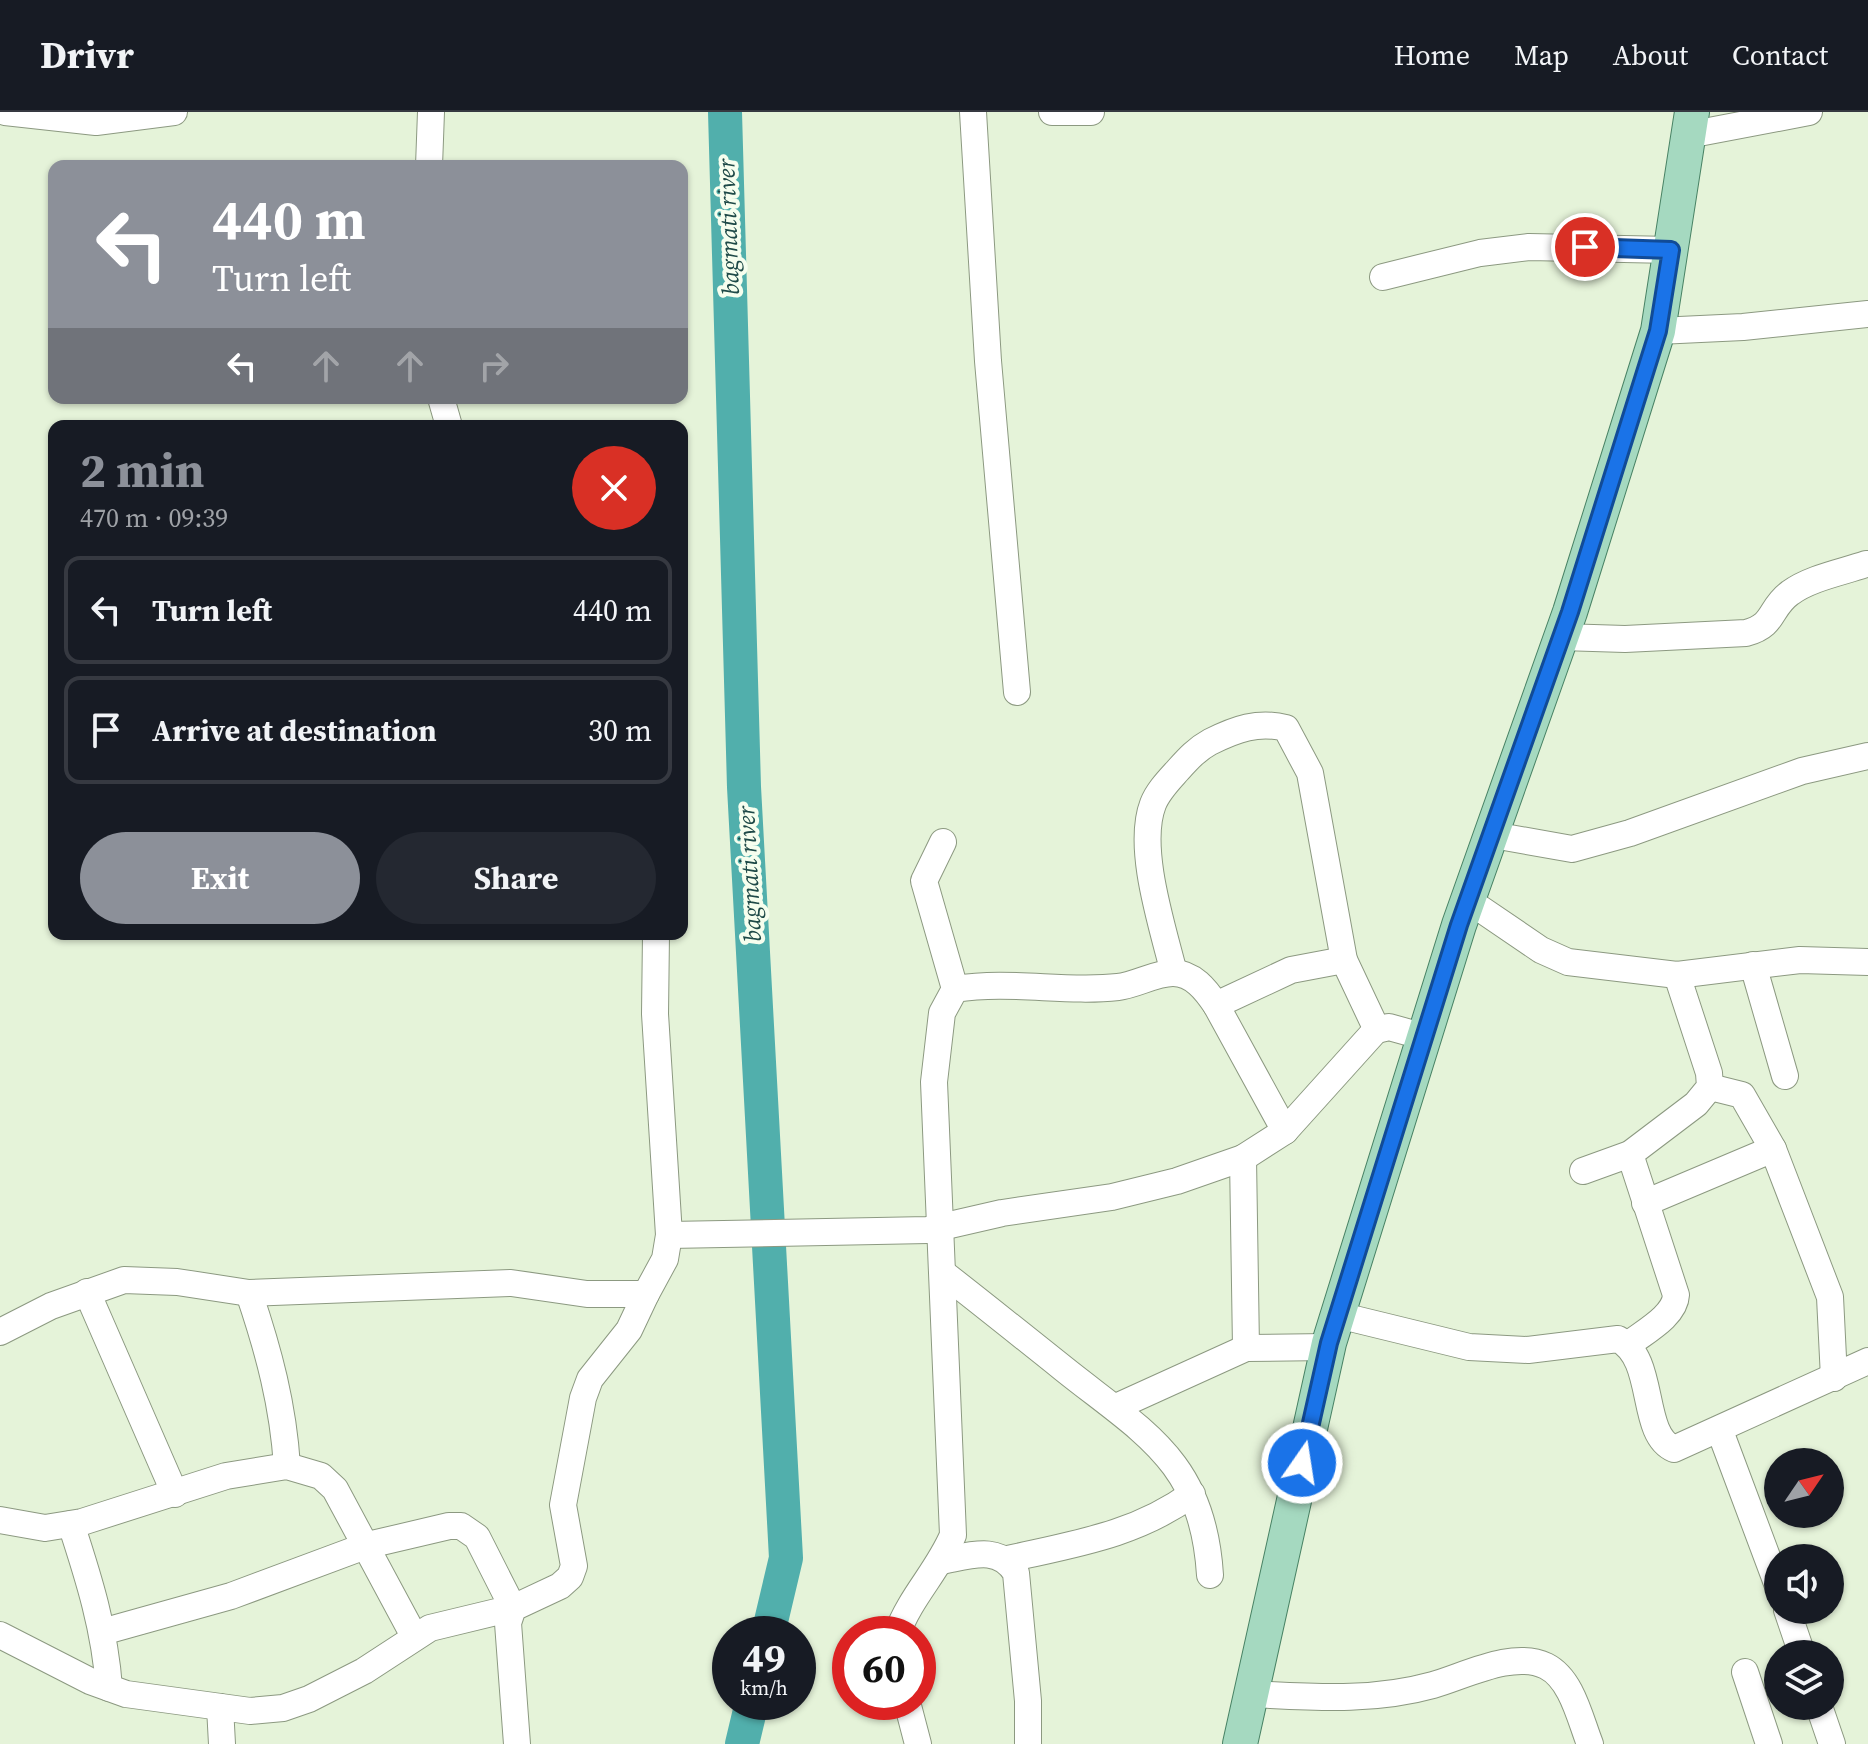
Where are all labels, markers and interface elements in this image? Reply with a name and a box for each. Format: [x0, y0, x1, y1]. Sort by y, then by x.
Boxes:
text: Drivr [40, 29, 134, 81]
text: Home [1394, 36, 1470, 74]
text: Map [1514, 36, 1569, 74]
text: About [1613, 36, 1688, 74]
text: Contact [1732, 36, 1828, 74]
water label: bagmati river [709, 157, 747, 296]
text: 440 m [212, 181, 366, 258]
icon: left [80, 192, 184, 296]
pin [1551, 213, 1619, 281]
icon: arrive [1563, 225, 1607, 269]
text: Turn left [212, 254, 351, 303]
icon: left [220, 344, 264, 388]
icon: ahead [304, 344, 348, 388]
icon: ahead [388, 344, 432, 388]
icon: right [472, 344, 516, 388]
text: 2 min [80, 437, 205, 503]
button: close [572, 446, 656, 530]
text: 470 m · 09:39 [80, 500, 228, 536]
icon: left [84, 588, 128, 632]
text: Turn left [152, 590, 272, 631]
text: 440 m [573, 590, 652, 631]
icon: arrive [84, 708, 128, 752]
text: Arrive at destination [152, 710, 437, 751]
text: 30 m [588, 710, 652, 751]
water label: bagmati river [729, 804, 769, 943]
button: Exit [80, 832, 360, 924]
button: Share [376, 832, 656, 924]
position arrow [1260, 1421, 1344, 1505]
north arrow [1764, 1448, 1844, 1528]
map controls [1764, 1448, 1844, 1720]
button: sound [1764, 1544, 1844, 1624]
speed limit sign: 60 [832, 1616, 936, 1720]
text: 49 [742, 1631, 786, 1685]
button: layers [1764, 1640, 1844, 1720]
text: km/h [740, 1674, 788, 1702]

